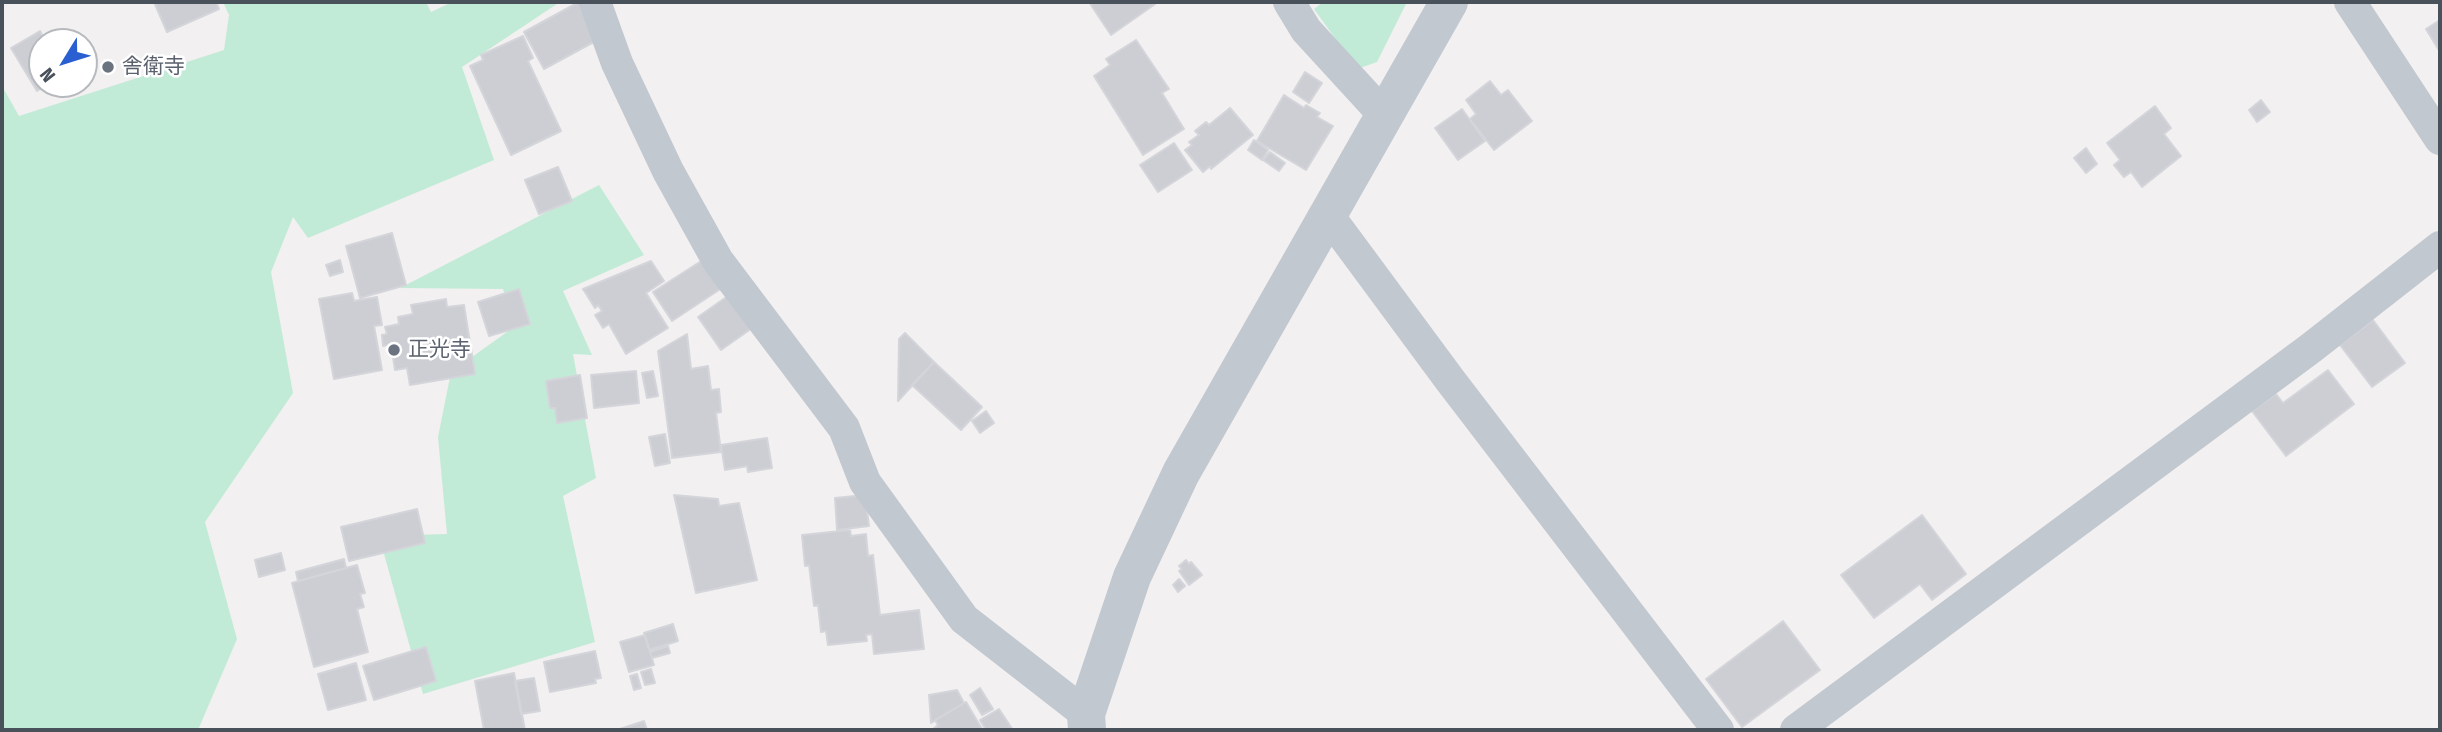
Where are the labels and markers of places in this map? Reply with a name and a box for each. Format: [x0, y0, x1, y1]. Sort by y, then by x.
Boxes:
place label: 舎衛寺 [122, 54, 185, 80]
marker: 舎衛寺 [100, 59, 116, 75]
place label: 正光寺 [408, 337, 471, 363]
marker: 正光寺 [386, 342, 402, 358]

